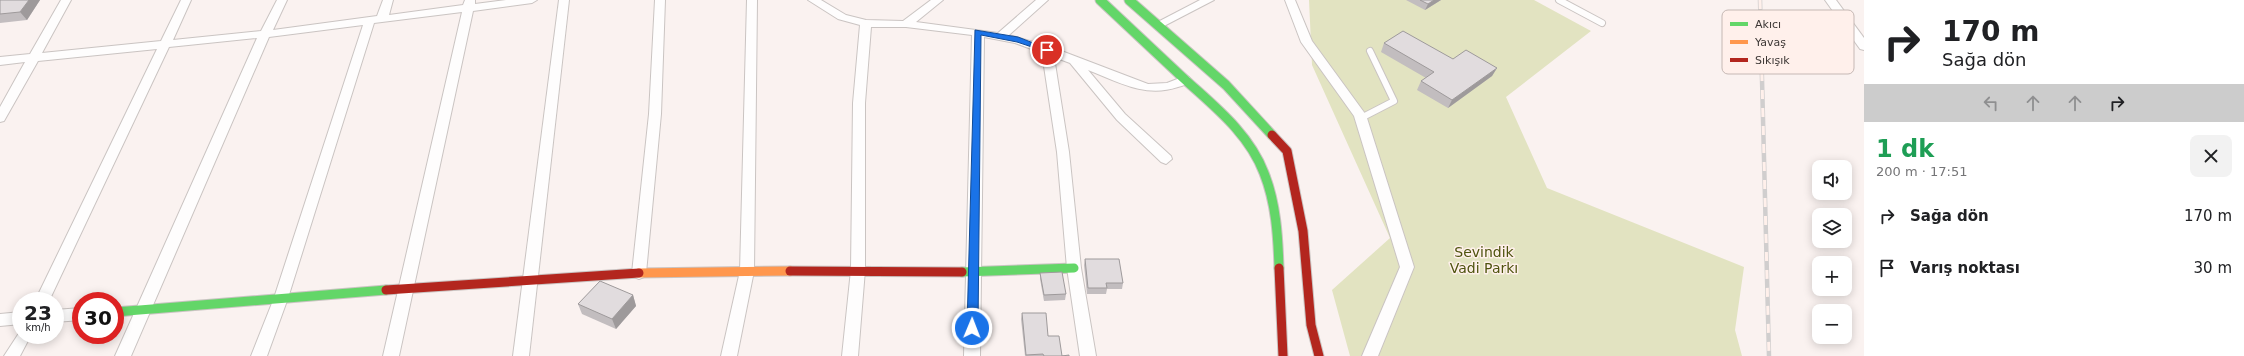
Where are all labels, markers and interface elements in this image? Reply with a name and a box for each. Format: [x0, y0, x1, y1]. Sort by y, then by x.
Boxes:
legend [1722, 10, 1854, 74]
text: 170 m [1942, 15, 2039, 48]
icon: right [1876, 16, 1928, 68]
text: Akıcı [1755, 18, 1781, 31]
pin [1030, 33, 1064, 67]
text: Yavaş [1754, 36, 1786, 49]
icon: arrive [1036, 39, 1058, 61]
text: Sağa dön [1942, 49, 2026, 70]
text: Sıkışık [1755, 54, 1790, 67]
icon: left [1980, 92, 2002, 114]
icon: ahead [2022, 92, 2044, 114]
icon: ahead [2064, 92, 2086, 114]
icon: right [2106, 92, 2128, 114]
text: 1 dk [1876, 135, 1934, 163]
button: close [2190, 135, 2232, 177]
map controls [1812, 160, 1852, 344]
button: sound [1812, 160, 1852, 200]
text: 200 m · 17:51 [1876, 164, 1967, 179]
icon: right [1876, 205, 1898, 227]
text: Sağa dön [1910, 207, 1989, 225]
text: 170 m [2184, 207, 2232, 225]
button: layers [1812, 208, 1852, 248]
park label: Sevindik Vadi Parkı [1450, 244, 1518, 276]
button: + [1812, 256, 1852, 296]
icon: arrive [1876, 257, 1898, 279]
text: Varış noktası [1910, 259, 2020, 277]
text: 30 m [2194, 259, 2232, 277]
speed limit sign: 30 [72, 292, 124, 344]
text: 23 [24, 301, 52, 325]
button: − [1812, 304, 1852, 344]
position arrow [951, 307, 993, 349]
text: km/h [25, 322, 51, 333]

